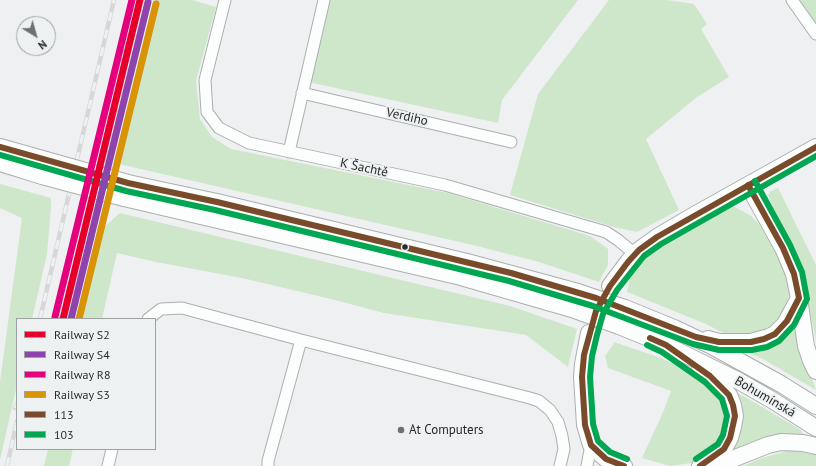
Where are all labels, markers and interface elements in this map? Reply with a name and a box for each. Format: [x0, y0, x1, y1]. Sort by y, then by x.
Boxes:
north arrow [16, 16, 56, 56]
text: N [36, 37, 50, 53]
street label: Verdiho [385, 105, 429, 129]
street label: K Šachtě [339, 155, 389, 181]
unlabelled marker [400, 242, 410, 252]
legend [16, 318, 156, 450]
text: Railway S2 [54, 327, 110, 342]
text: Railway S4 [54, 347, 110, 362]
text: Railway R8 [54, 367, 111, 382]
street label: Bohumínská [732, 373, 798, 421]
text: Railway S3 [54, 387, 110, 402]
text: 113 [54, 407, 74, 422]
place label: At Computers [409, 422, 484, 438]
marker: At Computers [396, 425, 406, 435]
text: 103 [54, 427, 74, 442]

